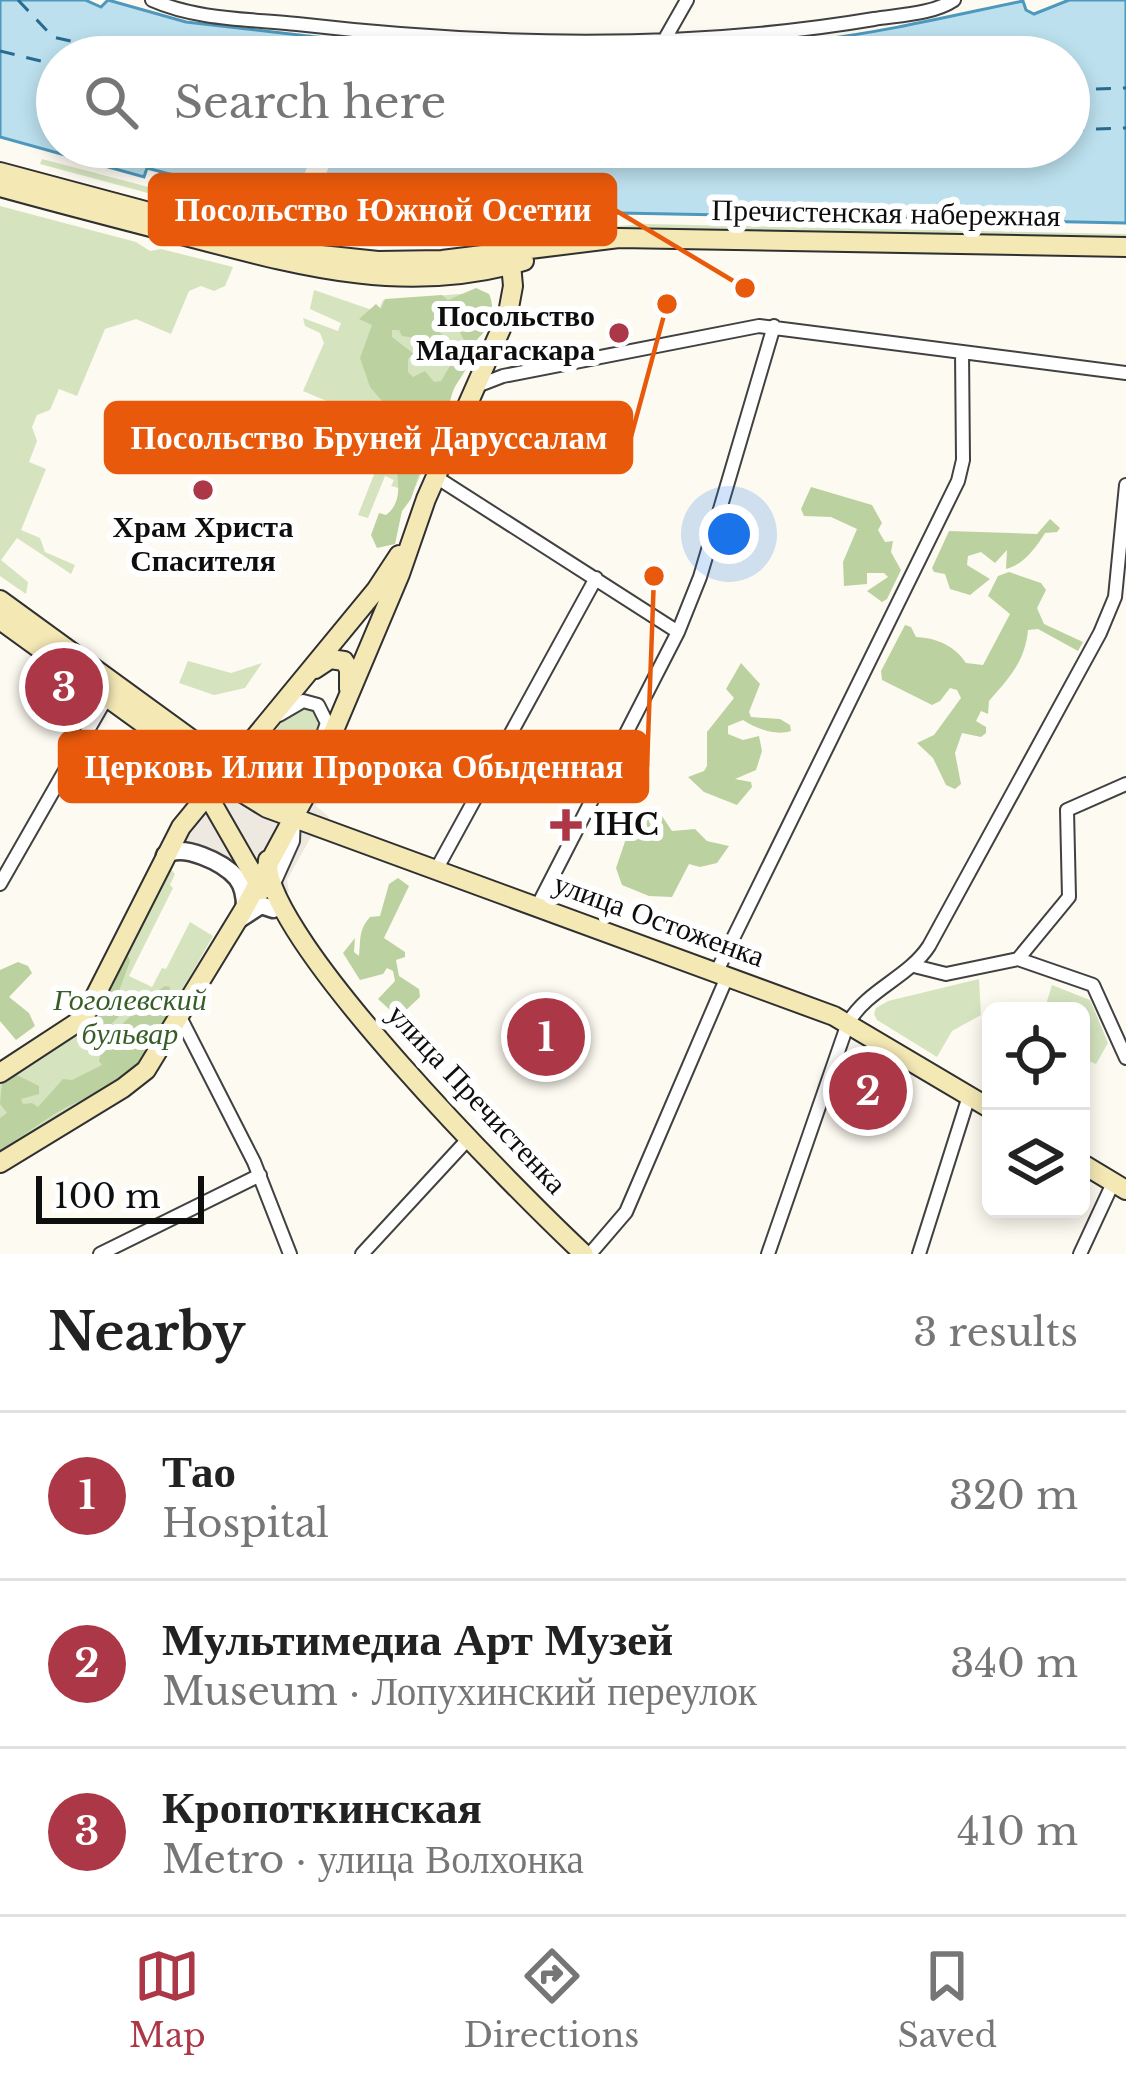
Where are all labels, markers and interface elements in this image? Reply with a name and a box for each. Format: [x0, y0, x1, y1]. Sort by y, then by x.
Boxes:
search box [36, 36, 1090, 168]
icon: search [78, 69, 144, 135]
text: Search here [174, 74, 446, 130]
callout: Посольство Южной Осетии [150, 175, 615, 244]
text: Посольство Южной Осетии [175, 189, 591, 230]
street label: Пречистенская набережная [711, 191, 1061, 234]
place label: Посольство Мадагаскара [416, 297, 595, 368]
marker: Посольство Мадагаскара [606, 320, 632, 346]
callout: Посольство Бруней Даруссалам [106, 403, 631, 472]
text: Посольство Бруней Даруссалам [131, 417, 607, 458]
marker: Храм Христа Спасителя [190, 477, 216, 503]
your location [699, 504, 759, 564]
place label: Храм Христа Спасителя [113, 508, 293, 579]
pin: 3 [25, 642, 103, 732]
callout: Церковь Илии Пророка Обыденная [60, 732, 647, 801]
text: Церковь Илии Пророка Обыденная [85, 746, 623, 787]
place label: IHC [593, 806, 659, 843]
marker: IHC [550, 809, 582, 841]
street label: улица Остоженка [549, 864, 770, 975]
park label: Гоголевский бульвар [52, 981, 207, 1052]
pin: 1 [507, 992, 585, 1082]
street label: улица Пречистенка [380, 996, 575, 1201]
map controls [982, 1002, 1090, 1218]
button: locate [982, 1002, 1090, 1110]
pin: 2 [829, 1046, 907, 1136]
button: layers [982, 1110, 1090, 1218]
scale bar [36, 1170, 204, 1223]
text: 100 m [54, 1176, 161, 1217]
text: Nearby [48, 1301, 245, 1364]
text: 3 results [913, 1308, 1078, 1357]
text: Тао [162, 1443, 236, 1499]
text: 1 [78, 1471, 96, 1520]
text: 320 m [949, 1471, 1078, 1520]
text: Hospital [162, 1499, 329, 1548]
text: Мультимедиа Арт Музей [162, 1611, 673, 1667]
text: 2 [74, 1639, 100, 1688]
text: 340 m [950, 1639, 1078, 1688]
text: Museum · Лопухинский переулок [162, 1667, 757, 1716]
text: Кропоткинская [162, 1779, 482, 1835]
text: 3 [75, 1807, 99, 1856]
text: 410 m [957, 1807, 1078, 1856]
text: Metro · улица Волхонка [162, 1835, 584, 1884]
tab: Map [129, 1943, 206, 2056]
tab: Directions [464, 1943, 639, 2056]
tab: Saved [897, 1943, 997, 2056]

